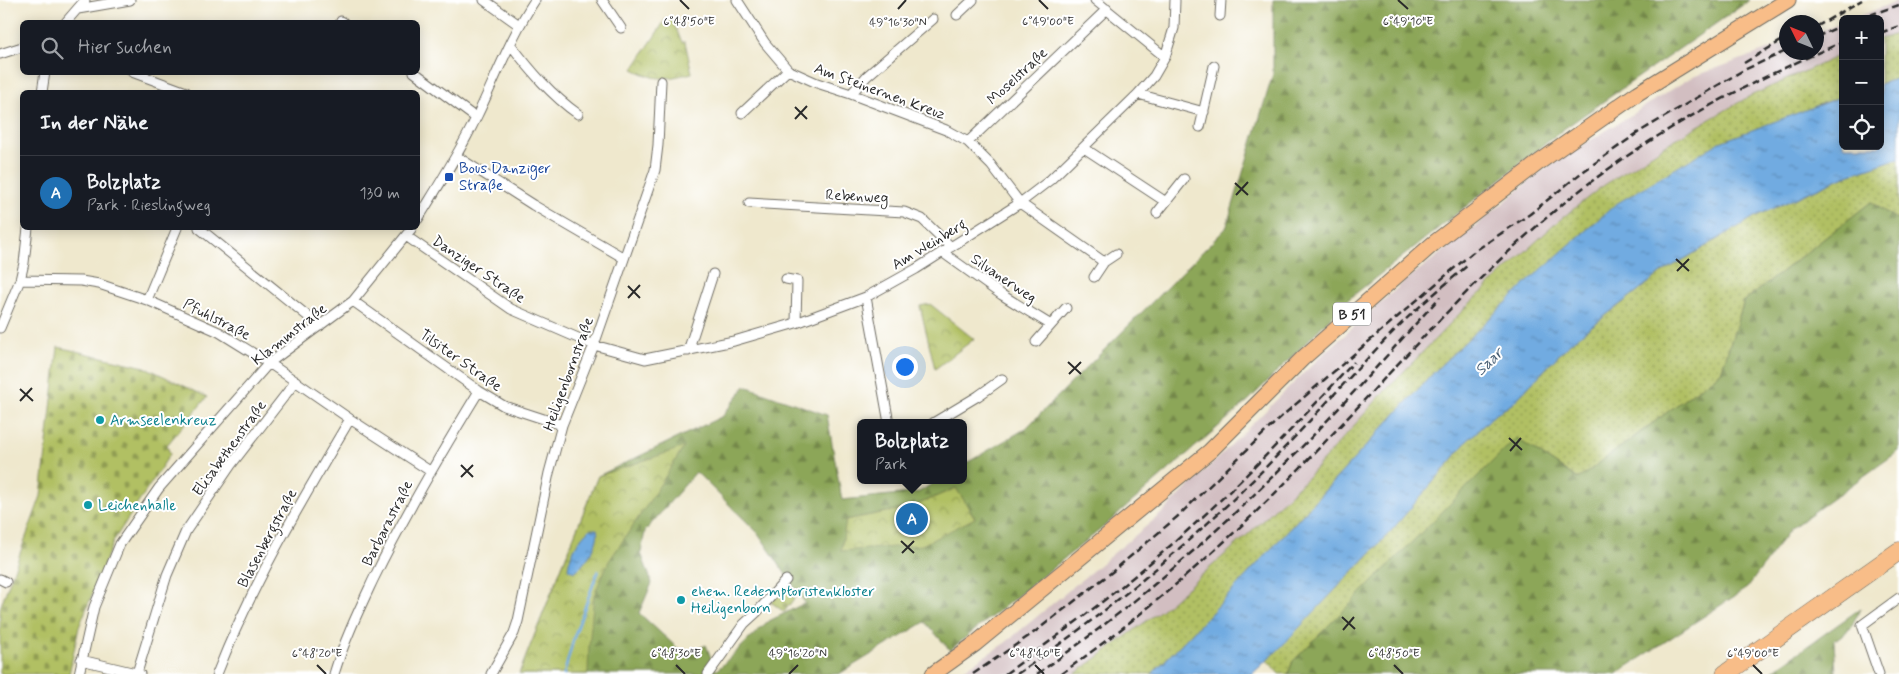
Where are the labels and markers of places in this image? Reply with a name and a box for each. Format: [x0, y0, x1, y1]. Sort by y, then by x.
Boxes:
place label: Bous Danziger Straße [459, 159, 551, 196]
marker: Bous Danziger Straße [443, 171, 455, 183]
place label: Armseelenkreuz [110, 411, 217, 431]
marker: Armseelenkreuz [94, 414, 106, 426]
place label: Leichenhalle [98, 496, 176, 516]
marker: Leichenhalle [82, 499, 94, 511]
pin: A [896, 500, 928, 538]
place label: ehem. Redemptoristenkloster Heiligenborn [691, 582, 875, 619]
marker: ehem. Redemptoristenkloster Heiligenborn [675, 594, 687, 606]

